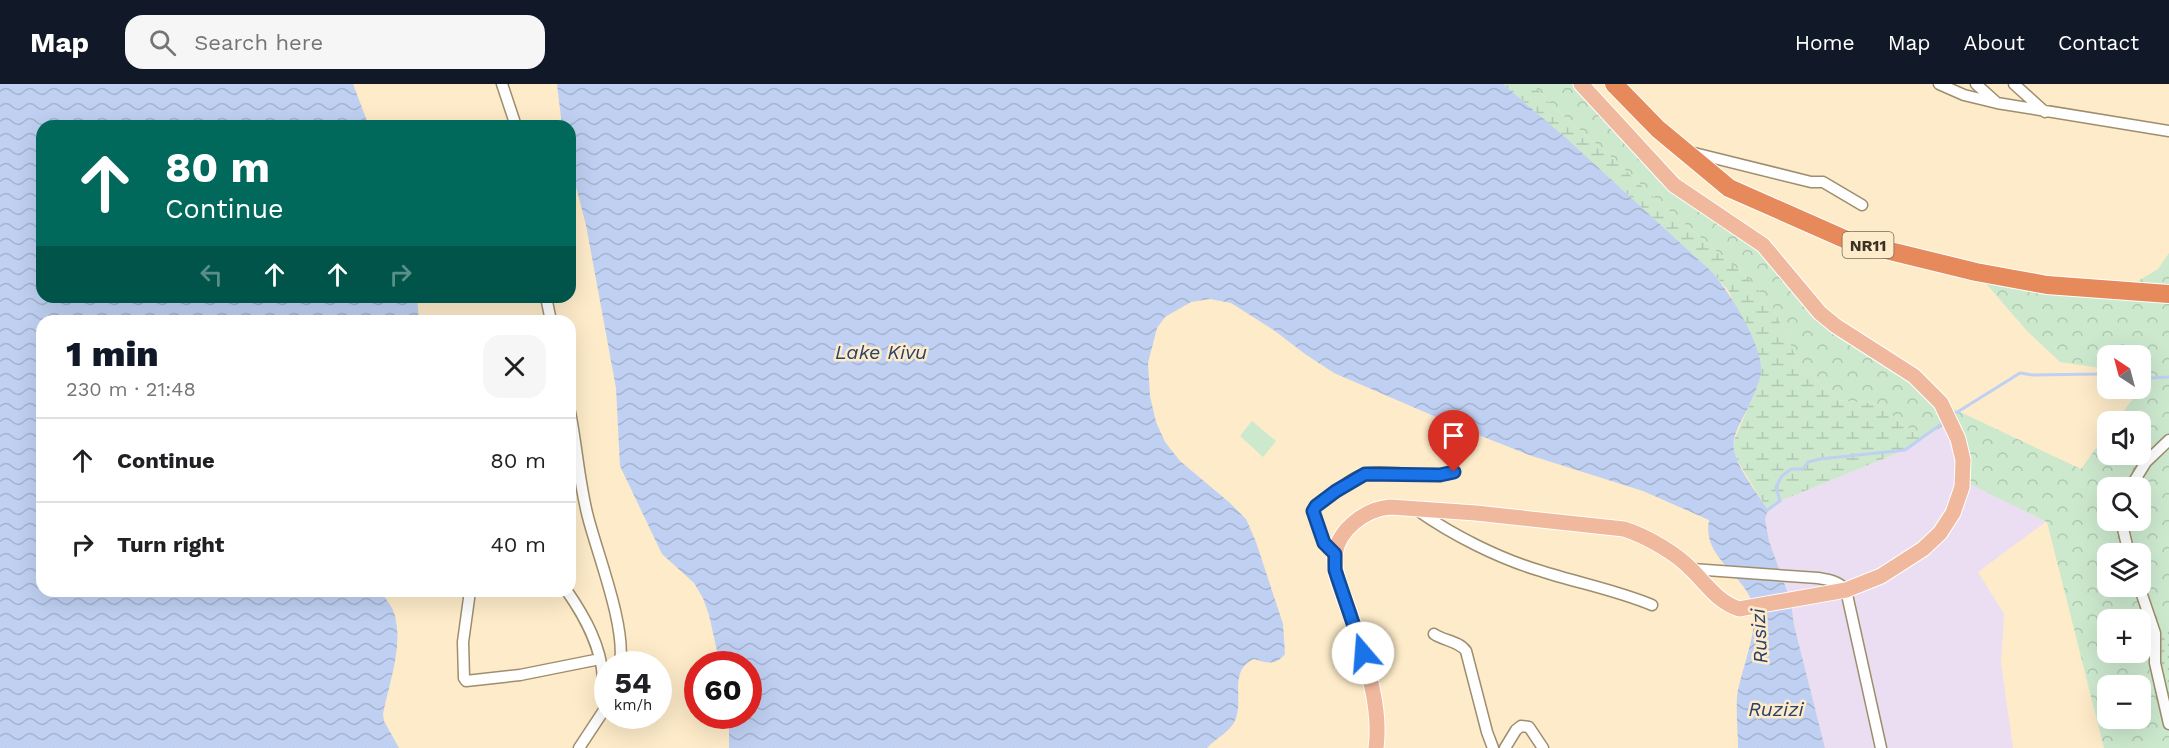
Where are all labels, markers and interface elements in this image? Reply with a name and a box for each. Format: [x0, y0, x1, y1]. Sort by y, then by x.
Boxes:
search box [125, 15, 545, 69]
text: Map [30, 26, 89, 59]
icon: search [146, 26, 179, 59]
text: Search here [194, 30, 323, 55]
text: Home [1795, 30, 1855, 55]
text: Map [1888, 30, 1931, 55]
text: About [1964, 30, 2025, 55]
text: Contact [2058, 30, 2139, 55]
text: 80 m [165, 143, 270, 192]
icon: ahead [66, 144, 144, 222]
text: Continue [165, 193, 284, 225]
road number: NR11 [1842, 232, 1894, 258]
icon: left [195, 258, 228, 291]
icon: ahead [258, 258, 291, 291]
icon: ahead [321, 258, 354, 291]
icon: right [384, 258, 417, 291]
text: 1 min [66, 333, 159, 375]
button: close [483, 335, 546, 398]
water label: Lake Kivu [835, 340, 927, 364]
north arrow [2097, 345, 2151, 399]
map controls [2097, 345, 2151, 729]
text: 230 m · 21:48 [66, 377, 196, 401]
pin [1428, 410, 1479, 472]
button: sound [2097, 411, 2151, 465]
icon: arrive [1437, 419, 1470, 452]
icon: ahead [66, 444, 99, 477]
text: Continue [117, 448, 215, 473]
text: 80 m [490, 448, 546, 473]
button: search [2097, 477, 2151, 531]
icon: right [66, 528, 99, 561]
text: Turn right [117, 532, 224, 557]
text: 40 m [490, 532, 546, 557]
button: layers [2097, 543, 2151, 597]
water label: Rusizi [1746, 607, 1772, 664]
button: + [2097, 609, 2151, 663]
position arrow [1331, 621, 1395, 685]
speed limit sign: 60 [684, 651, 762, 729]
text: 54 [615, 665, 651, 700]
button: − [2097, 675, 2151, 729]
text: km/h [614, 696, 652, 714]
water label: Ruzizi [1748, 697, 1804, 721]

